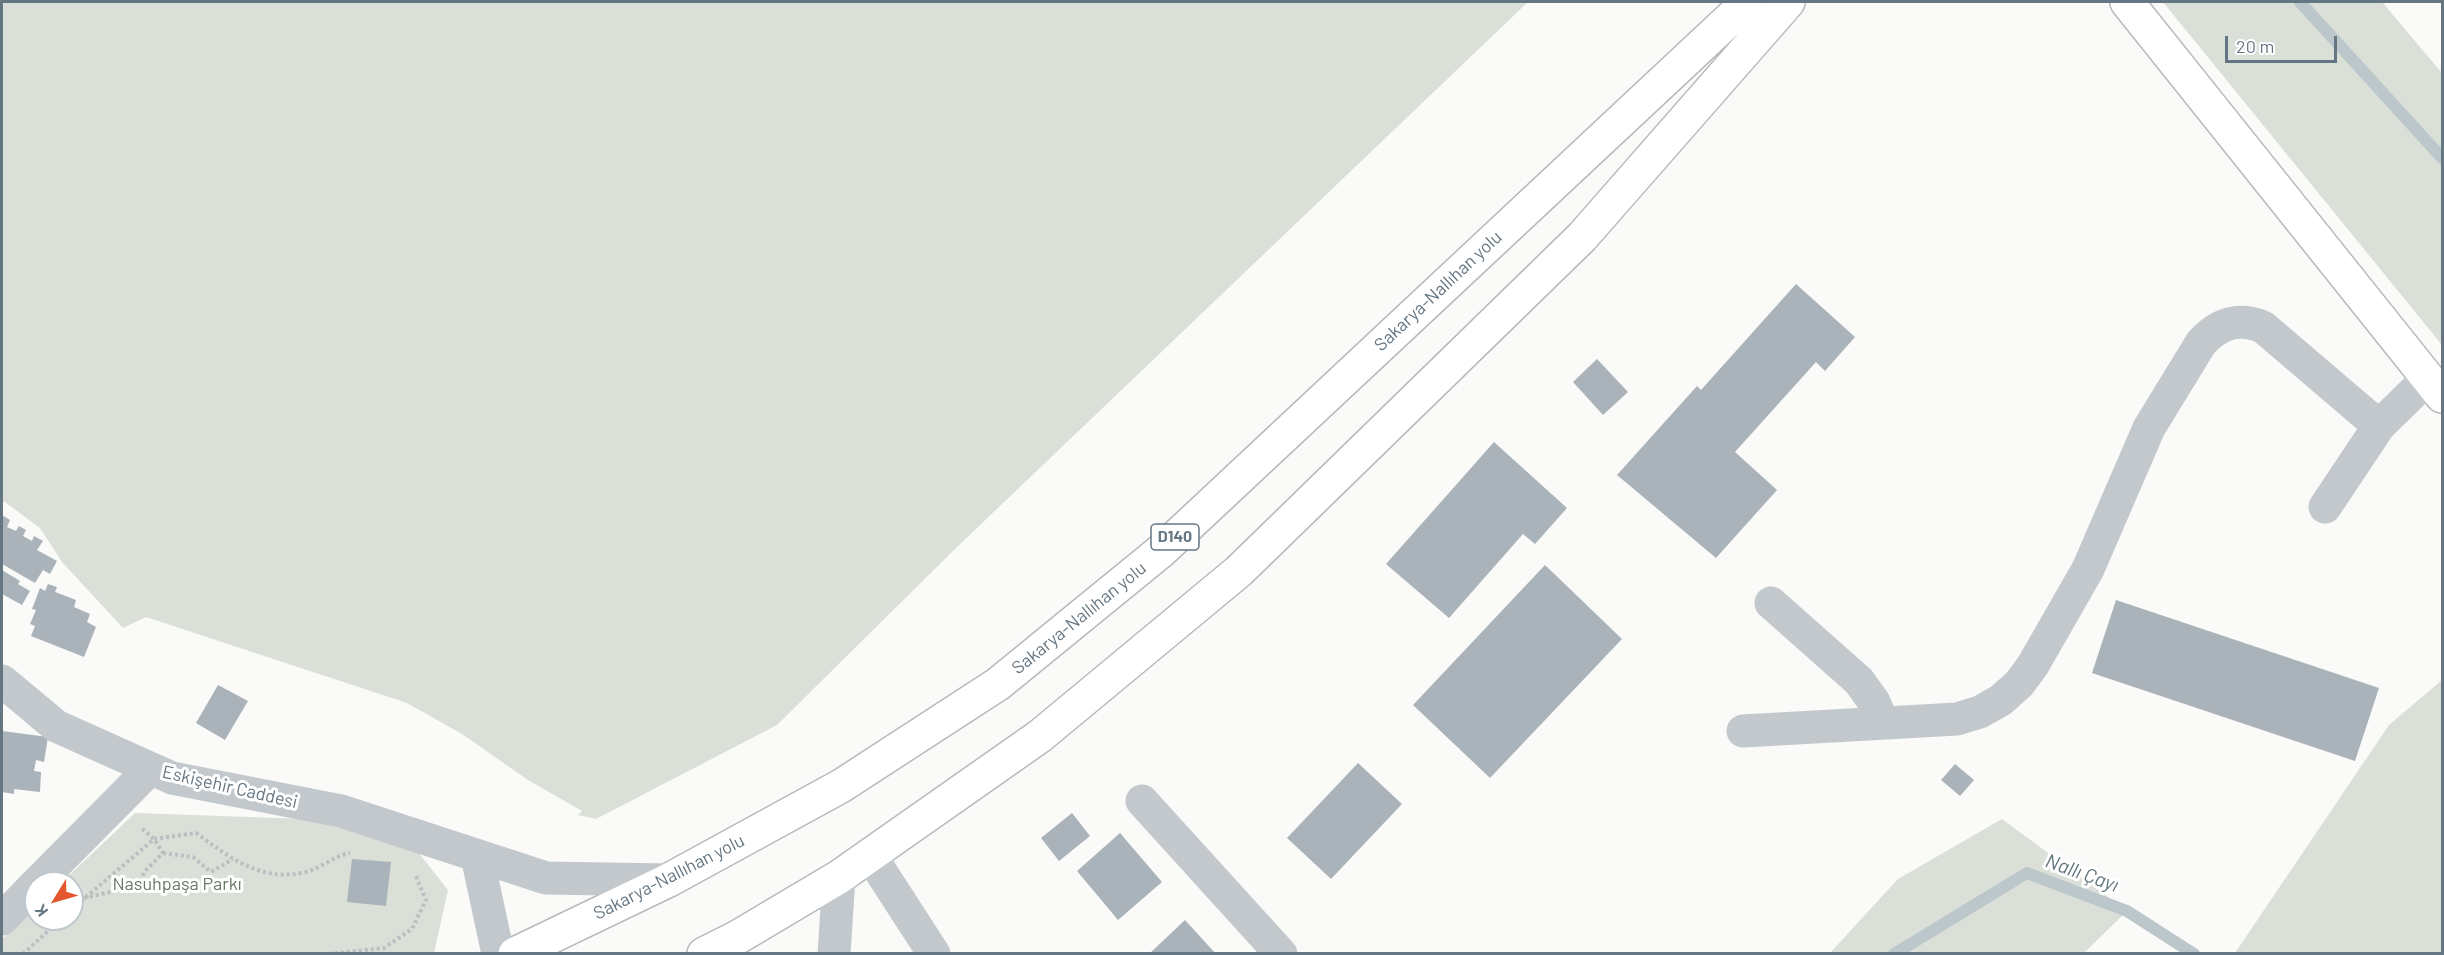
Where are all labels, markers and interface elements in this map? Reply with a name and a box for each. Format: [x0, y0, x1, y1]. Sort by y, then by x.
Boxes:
scale bar [2228, 24, 2340, 62]
text: 20 m [2236, 35, 2274, 57]
street label: Sakarya-Nallıhan yolu [1370, 226, 1506, 356]
road number: D140 [1151, 524, 1199, 550]
street label: Sakarya-Nallıhan yolu [1008, 557, 1150, 679]
street label: Eskişehir Caddesi [160, 761, 300, 813]
street label: Sakarya-Nallıhan yolu [590, 830, 748, 924]
water label: Nallı Çayı [2042, 849, 2122, 897]
north arrow [24, 871, 84, 931]
park label: Nasuhpaşa Parkı [112, 873, 242, 895]
text: K [30, 901, 51, 921]

